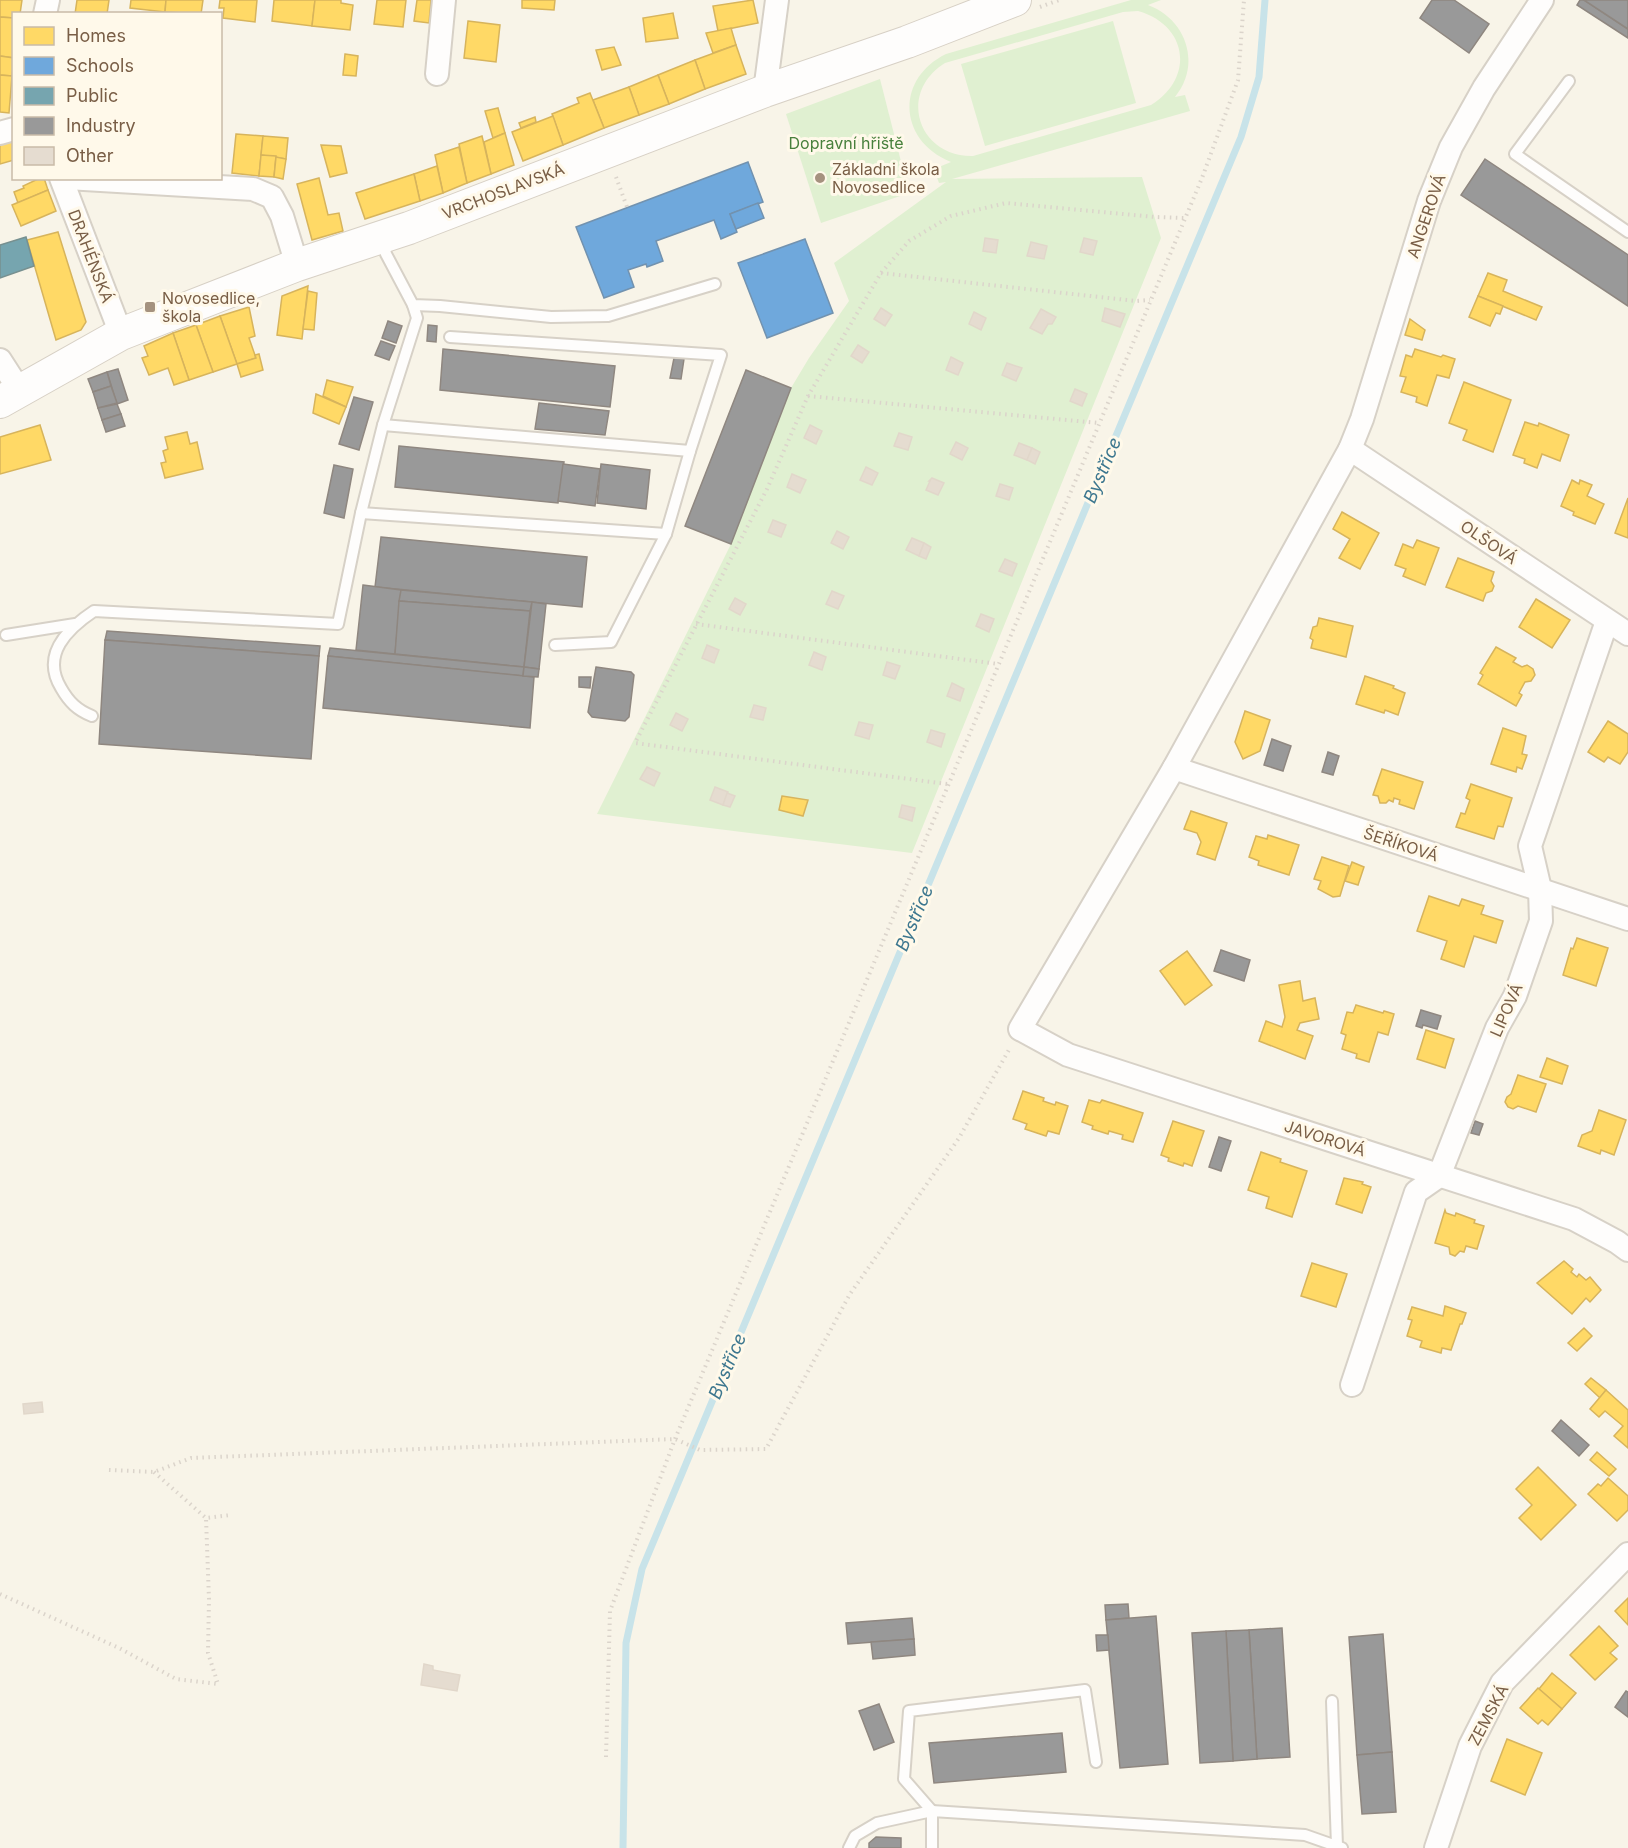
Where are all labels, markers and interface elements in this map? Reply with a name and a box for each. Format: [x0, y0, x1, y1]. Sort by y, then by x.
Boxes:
legend [12, 12, 222, 180]
text: Homes [66, 25, 126, 46]
text: Schools [66, 55, 134, 76]
text: Public [66, 85, 118, 106]
text: Industry [66, 115, 136, 136]
park label: Dopravní hřiště [789, 133, 904, 153]
text: Other [66, 145, 114, 166]
street label: VRCHOSLAVSKÁ [439, 158, 567, 224]
place label: Základni škola Novosedlice [832, 159, 940, 197]
marker: Základni škola Novosedlice [813, 171, 827, 185]
street label: ANGEROVÁ [1402, 171, 1450, 261]
street label: DRAHÉNSKÁ [64, 206, 118, 306]
place label: Novosedlice, škola [162, 288, 260, 326]
marker: Novosedlice, škola [143, 300, 157, 314]
water label: Bystřice [1079, 434, 1125, 506]
street label: OLŠOVÁ [1457, 516, 1521, 568]
street label: ŠEŘÍKOVÁ [1361, 823, 1441, 865]
water label: Bystřice [891, 882, 937, 954]
street label: LIPOVÁ [1485, 980, 1527, 1040]
street label: JAVOROVÁ [1282, 1115, 1368, 1161]
water label: Bystřice [704, 1330, 750, 1402]
street label: ZEMSKÁ [1464, 1681, 1512, 1749]

